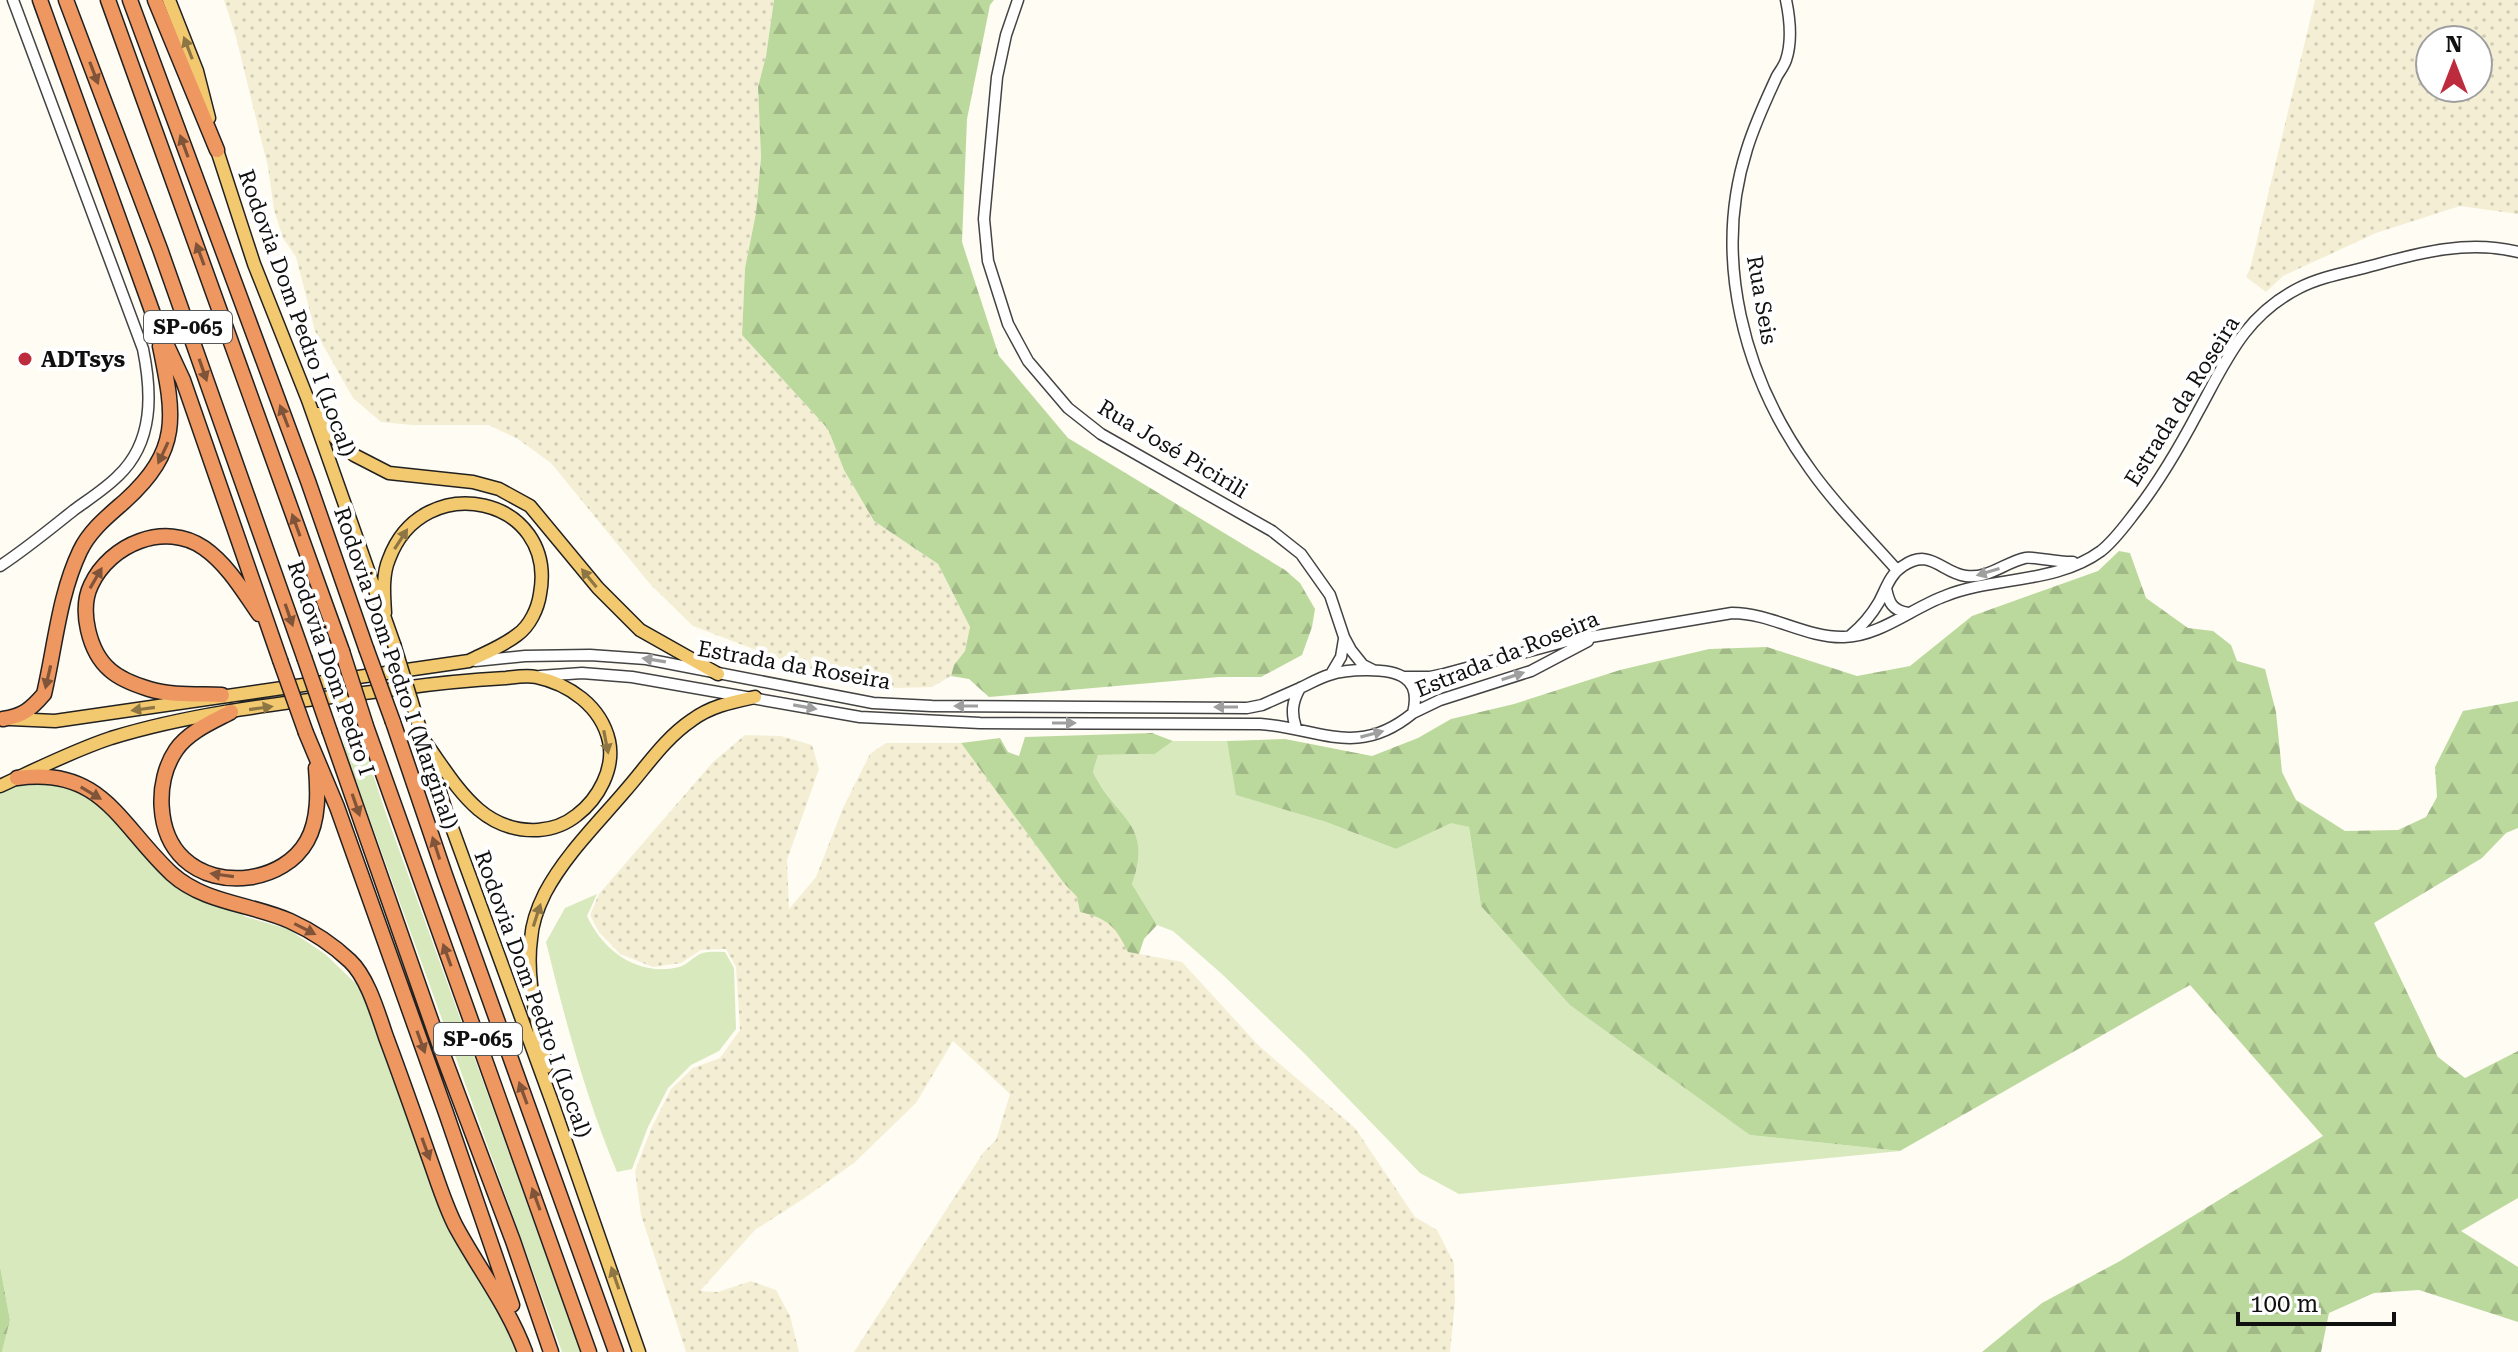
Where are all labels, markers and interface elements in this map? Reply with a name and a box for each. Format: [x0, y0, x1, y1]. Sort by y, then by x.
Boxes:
north arrow [2414, 24, 2494, 104]
text: N [2446, 32, 2463, 57]
one-way arrow [181, 36, 194, 60]
one-way arrow [88, 61, 101, 85]
one-way arrow [177, 134, 190, 158]
street label: Rodovia Dom Pedro I (Local) [233, 166, 361, 460]
one-way arrow [193, 242, 205, 266]
street label: Rua Seis [1742, 254, 1782, 346]
road number: SP-065 [144, 311, 232, 343]
street label: Estrada da Roseira [2120, 311, 2244, 490]
place label: ADTsys [41, 347, 125, 372]
marker: ADTsys [16, 350, 34, 368]
one-way arrow [197, 358, 209, 382]
street label: Rua José Picirili [1094, 394, 1252, 504]
one-way arrow [277, 404, 290, 428]
one-way arrow [156, 441, 170, 464]
street label: Rodovia Dom Pedro I (Marginal) [329, 504, 463, 832]
one-way arrow [290, 513, 302, 537]
one-way arrow [393, 528, 407, 550]
street label: Rodovia Dom Pedro I [283, 557, 379, 779]
one-way arrow [1976, 566, 2000, 579]
one-way arrow [89, 567, 103, 589]
one-way arrow [582, 568, 598, 588]
one-way arrow [283, 603, 296, 627]
street label: Estrada da Roseira [1412, 606, 1602, 702]
street label: Estrada da Roseira [696, 636, 892, 694]
one-way arrow [641, 654, 666, 666]
one-way arrow [41, 664, 54, 689]
one-way arrow [1501, 670, 1525, 682]
one-way arrow [953, 700, 978, 712]
one-way arrow [249, 701, 274, 714]
one-way arrow [793, 701, 818, 713]
one-way arrow [1213, 701, 1238, 714]
one-way arrow [130, 703, 155, 716]
one-way arrow [1052, 717, 1077, 729]
one-way arrow [1360, 727, 1385, 739]
one-way arrow [601, 730, 613, 755]
one-way arrow [80, 786, 102, 800]
one-way arrow [350, 794, 363, 818]
one-way arrow [429, 836, 441, 860]
street label: Rodovia Dom Pedro I (Local) [469, 847, 597, 1141]
one-way arrow [209, 869, 234, 882]
one-way arrow [532, 902, 544, 926]
one-way arrow [293, 922, 316, 935]
one-way arrow [441, 942, 453, 966]
road number: SP-065 [434, 1023, 522, 1055]
one-way arrow [415, 1031, 428, 1055]
one-way arrow [516, 1081, 528, 1105]
one-way arrow [421, 1137, 433, 1161]
one-way arrow [529, 1187, 542, 1211]
one-way arrow [608, 1266, 620, 1290]
scale bar [2238, 1276, 2394, 1326]
text: 100 m [2250, 1290, 2318, 1318]

